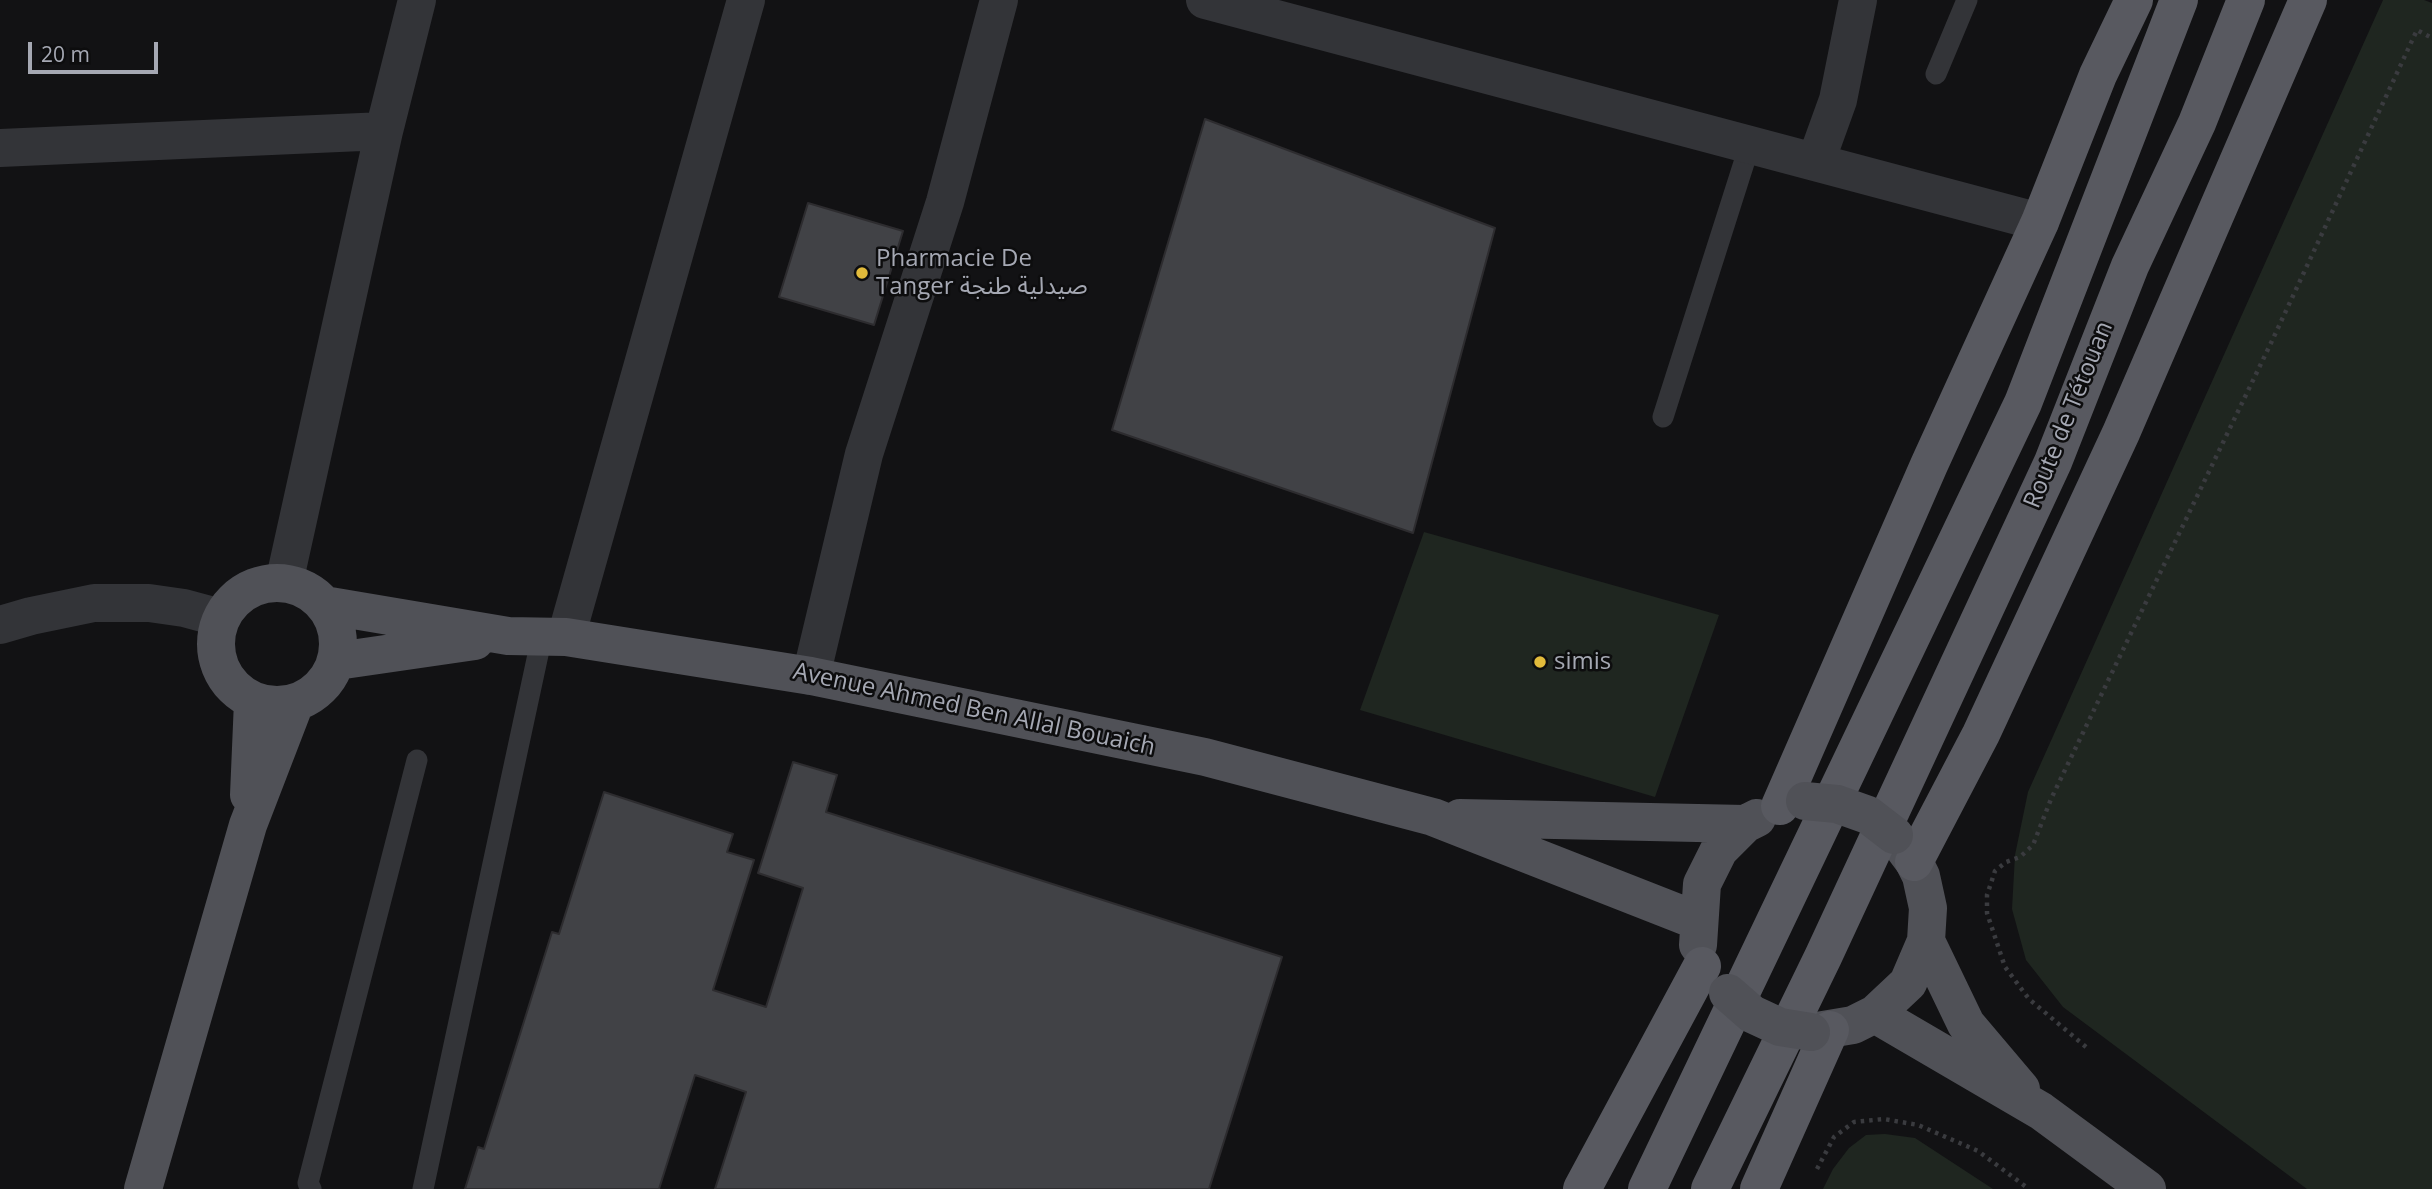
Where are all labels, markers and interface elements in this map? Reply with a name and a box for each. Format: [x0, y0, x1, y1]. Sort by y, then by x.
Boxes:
scale bar [32, 28, 161, 72]
text: 20 m [41, 40, 90, 68]
place label: Pharmacie De Tanger صيدلية طنجة [876, 245, 1088, 301]
marker: Pharmacie De Tanger صيدلية طنجة [854, 265, 870, 281]
street label: Route de Tétouan [2018, 317, 2120, 513]
place label: simis [1554, 648, 1611, 676]
marker: simis [1532, 654, 1548, 670]
street label: Avenue Ahmed Ben Allal Bouaich [790, 658, 1158, 762]

